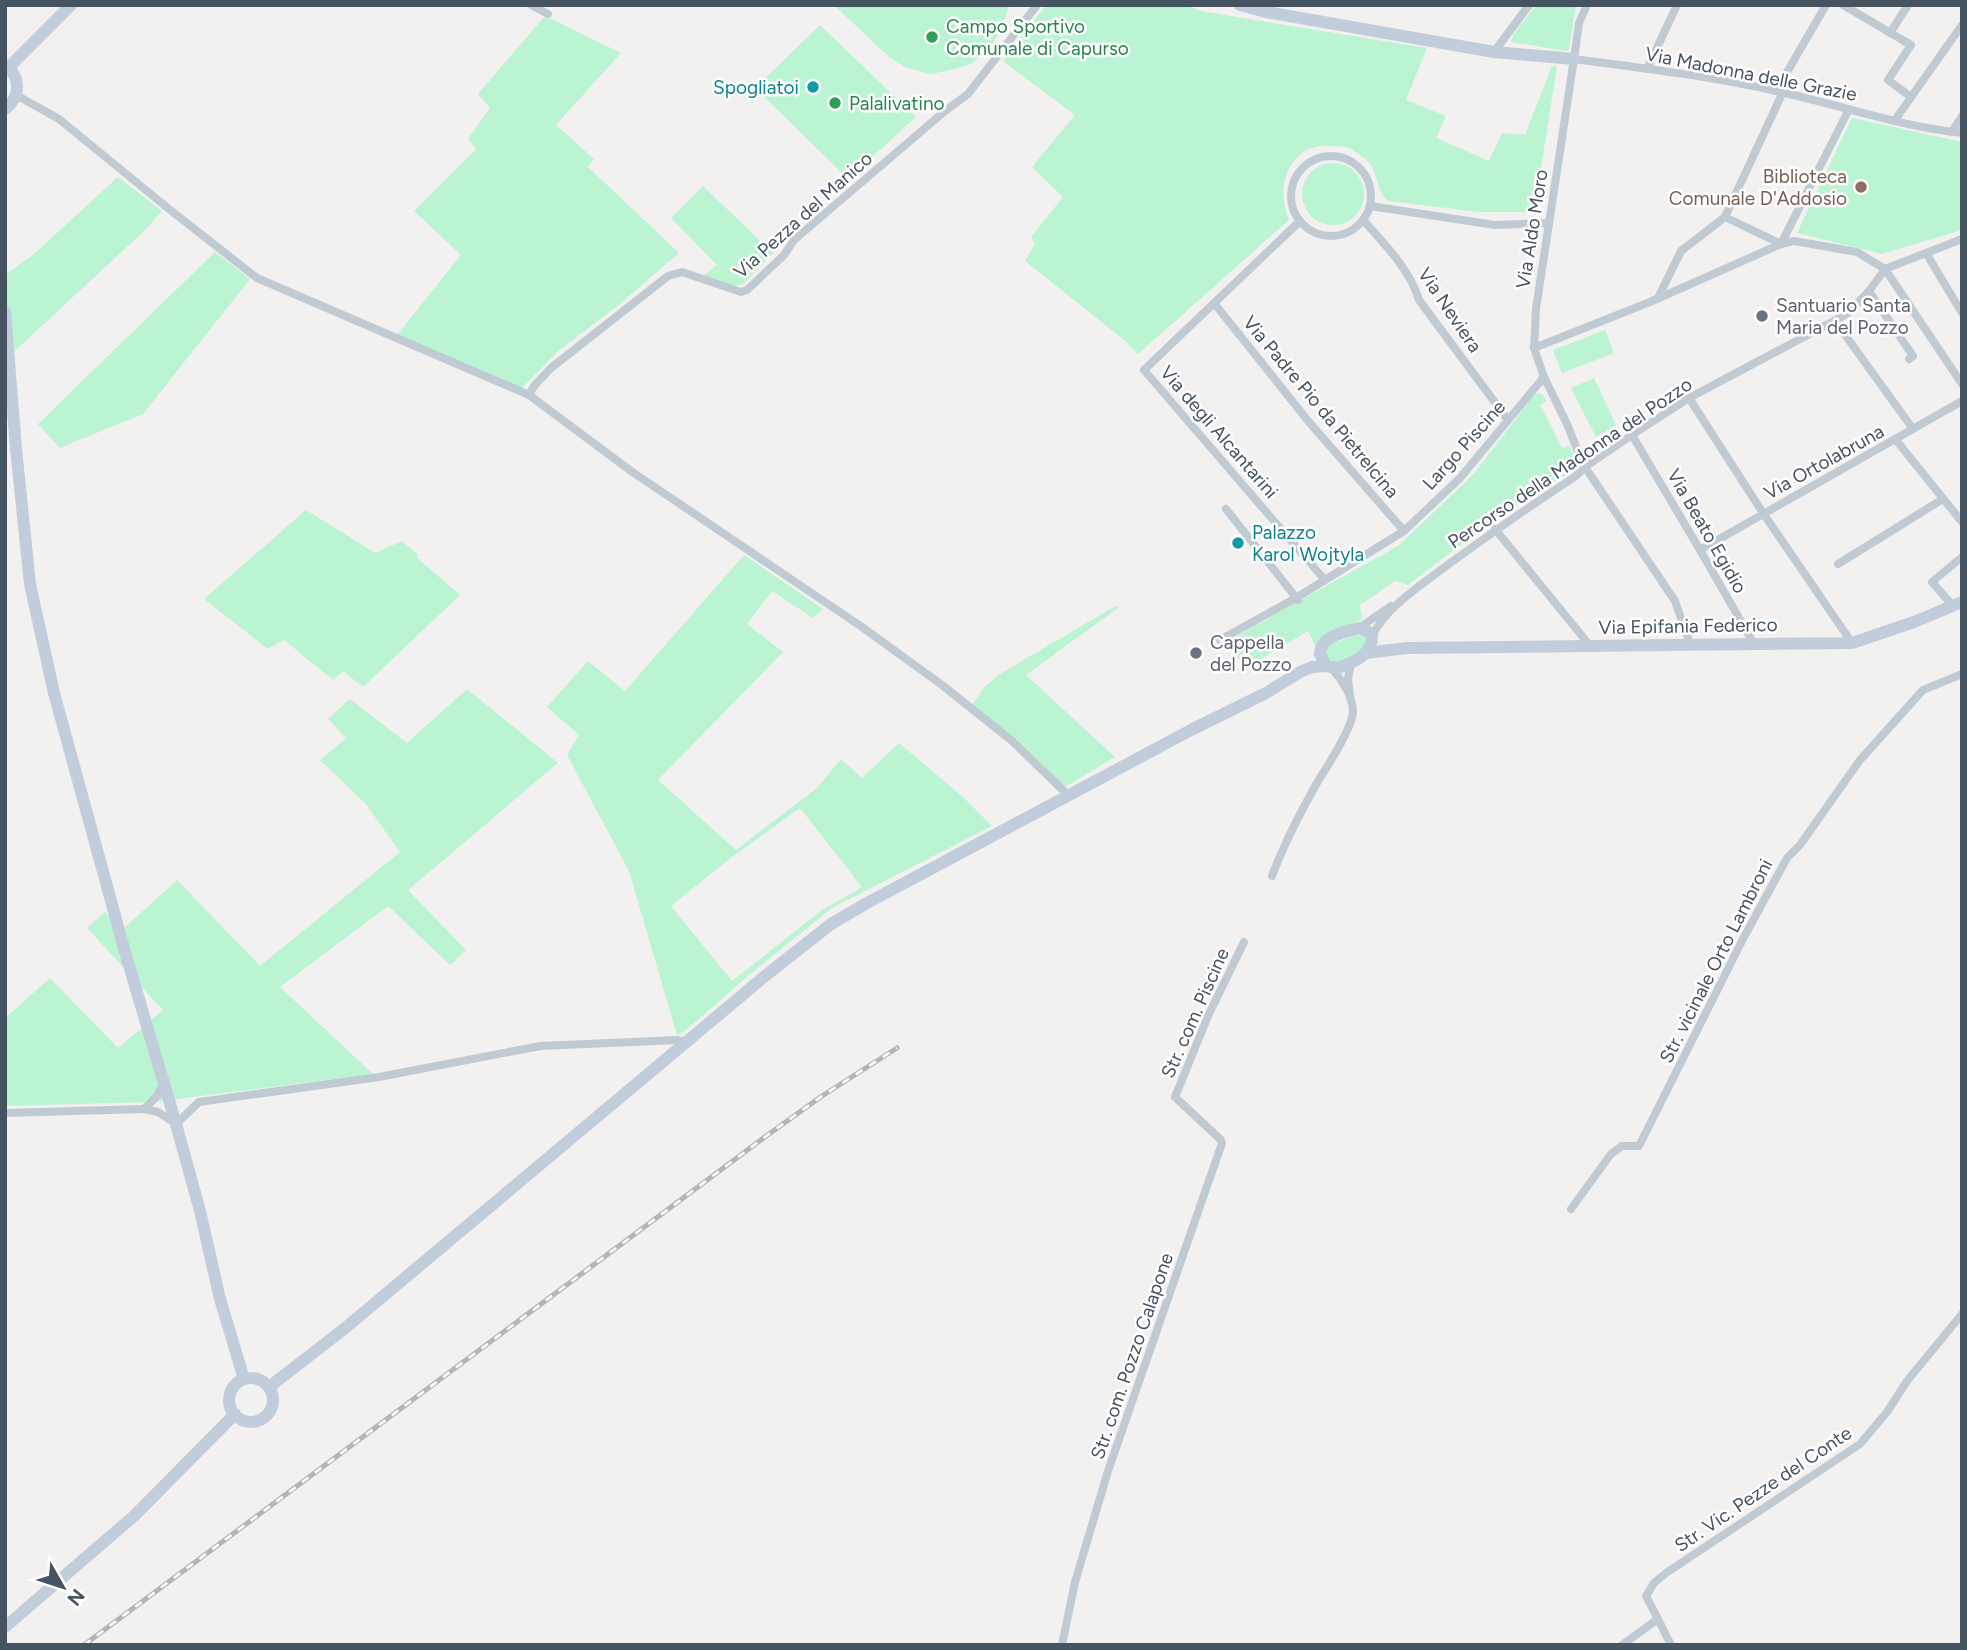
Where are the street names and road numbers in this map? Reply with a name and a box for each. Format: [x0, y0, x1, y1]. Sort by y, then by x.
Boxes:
street label: Via Madonna delle Grazie [1643, 42, 1859, 106]
street label: Via Pezza del Manico [729, 147, 877, 283]
street label: Via Aldo Moro [1511, 168, 1553, 290]
street label: Via Neviera [1413, 263, 1487, 357]
street label: Via Padre Pio da Pietrelcina [1238, 311, 1404, 503]
street label: Via degli Alcantarini [1155, 361, 1283, 503]
street label: Percorso della Madonna del Pozzo [1444, 373, 1696, 553]
street label: Largo Piscine [1418, 395, 1510, 495]
street label: Via Ortolabruna [1760, 420, 1888, 504]
street label: Via Beato Egidio [1662, 465, 1752, 597]
street label: Via Epifania Federico [1598, 613, 1778, 639]
street label: Str. vicinale Orto Lambroni [1655, 855, 1777, 1067]
street label: Str. com. Piscine [1156, 944, 1234, 1082]
street label: Str. com. Pozzo Calapone [1086, 1250, 1178, 1462]
street label: Str. Vic. Pezze del Conte [1670, 1421, 1856, 1557]

